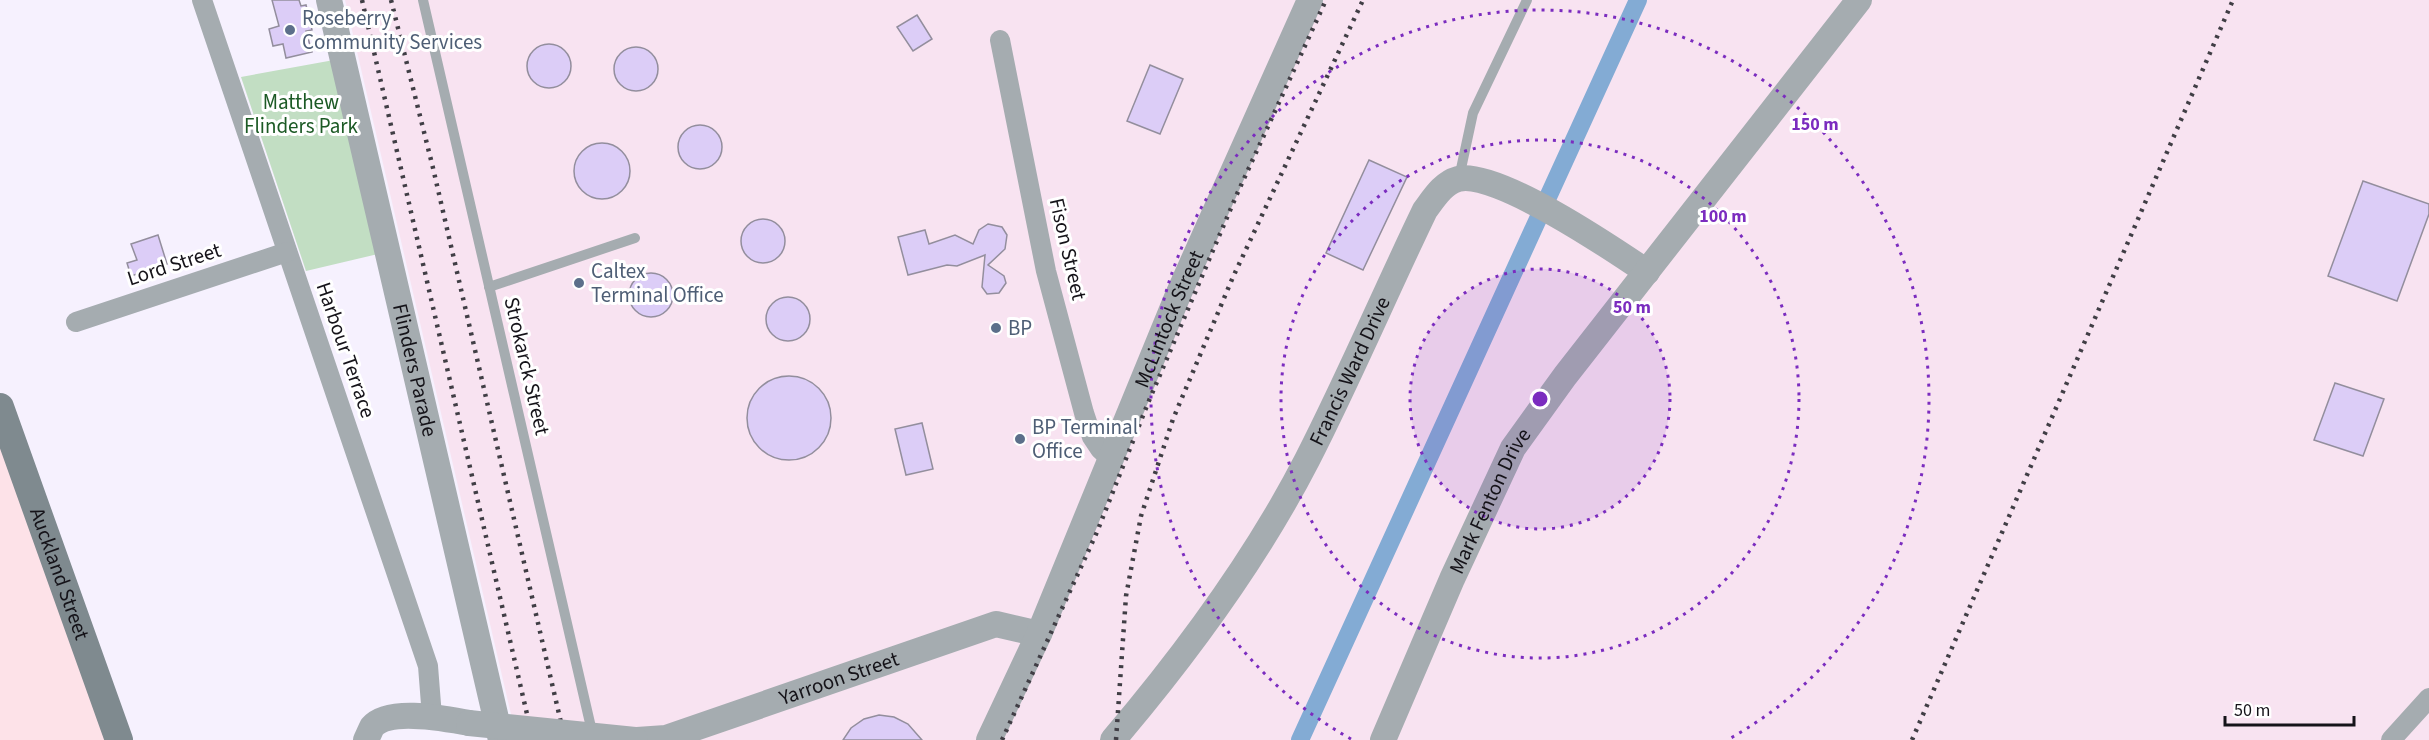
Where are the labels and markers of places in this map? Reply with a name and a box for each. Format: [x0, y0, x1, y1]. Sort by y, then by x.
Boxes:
place label: Roseberry Community Services [302, 3, 482, 57]
marker: Roseberry Community Services [283, 23, 297, 37]
place label: Caltex Terminal Office [591, 256, 724, 310]
marker: Caltex Terminal Office [572, 276, 586, 290]
place label: BP [1008, 313, 1032, 343]
marker: BP [989, 321, 1003, 335]
centre of rings [1530, 389, 1550, 409]
place label: BP Terminal Office [1032, 412, 1138, 466]
marker: BP Terminal Office [1013, 432, 1027, 446]

